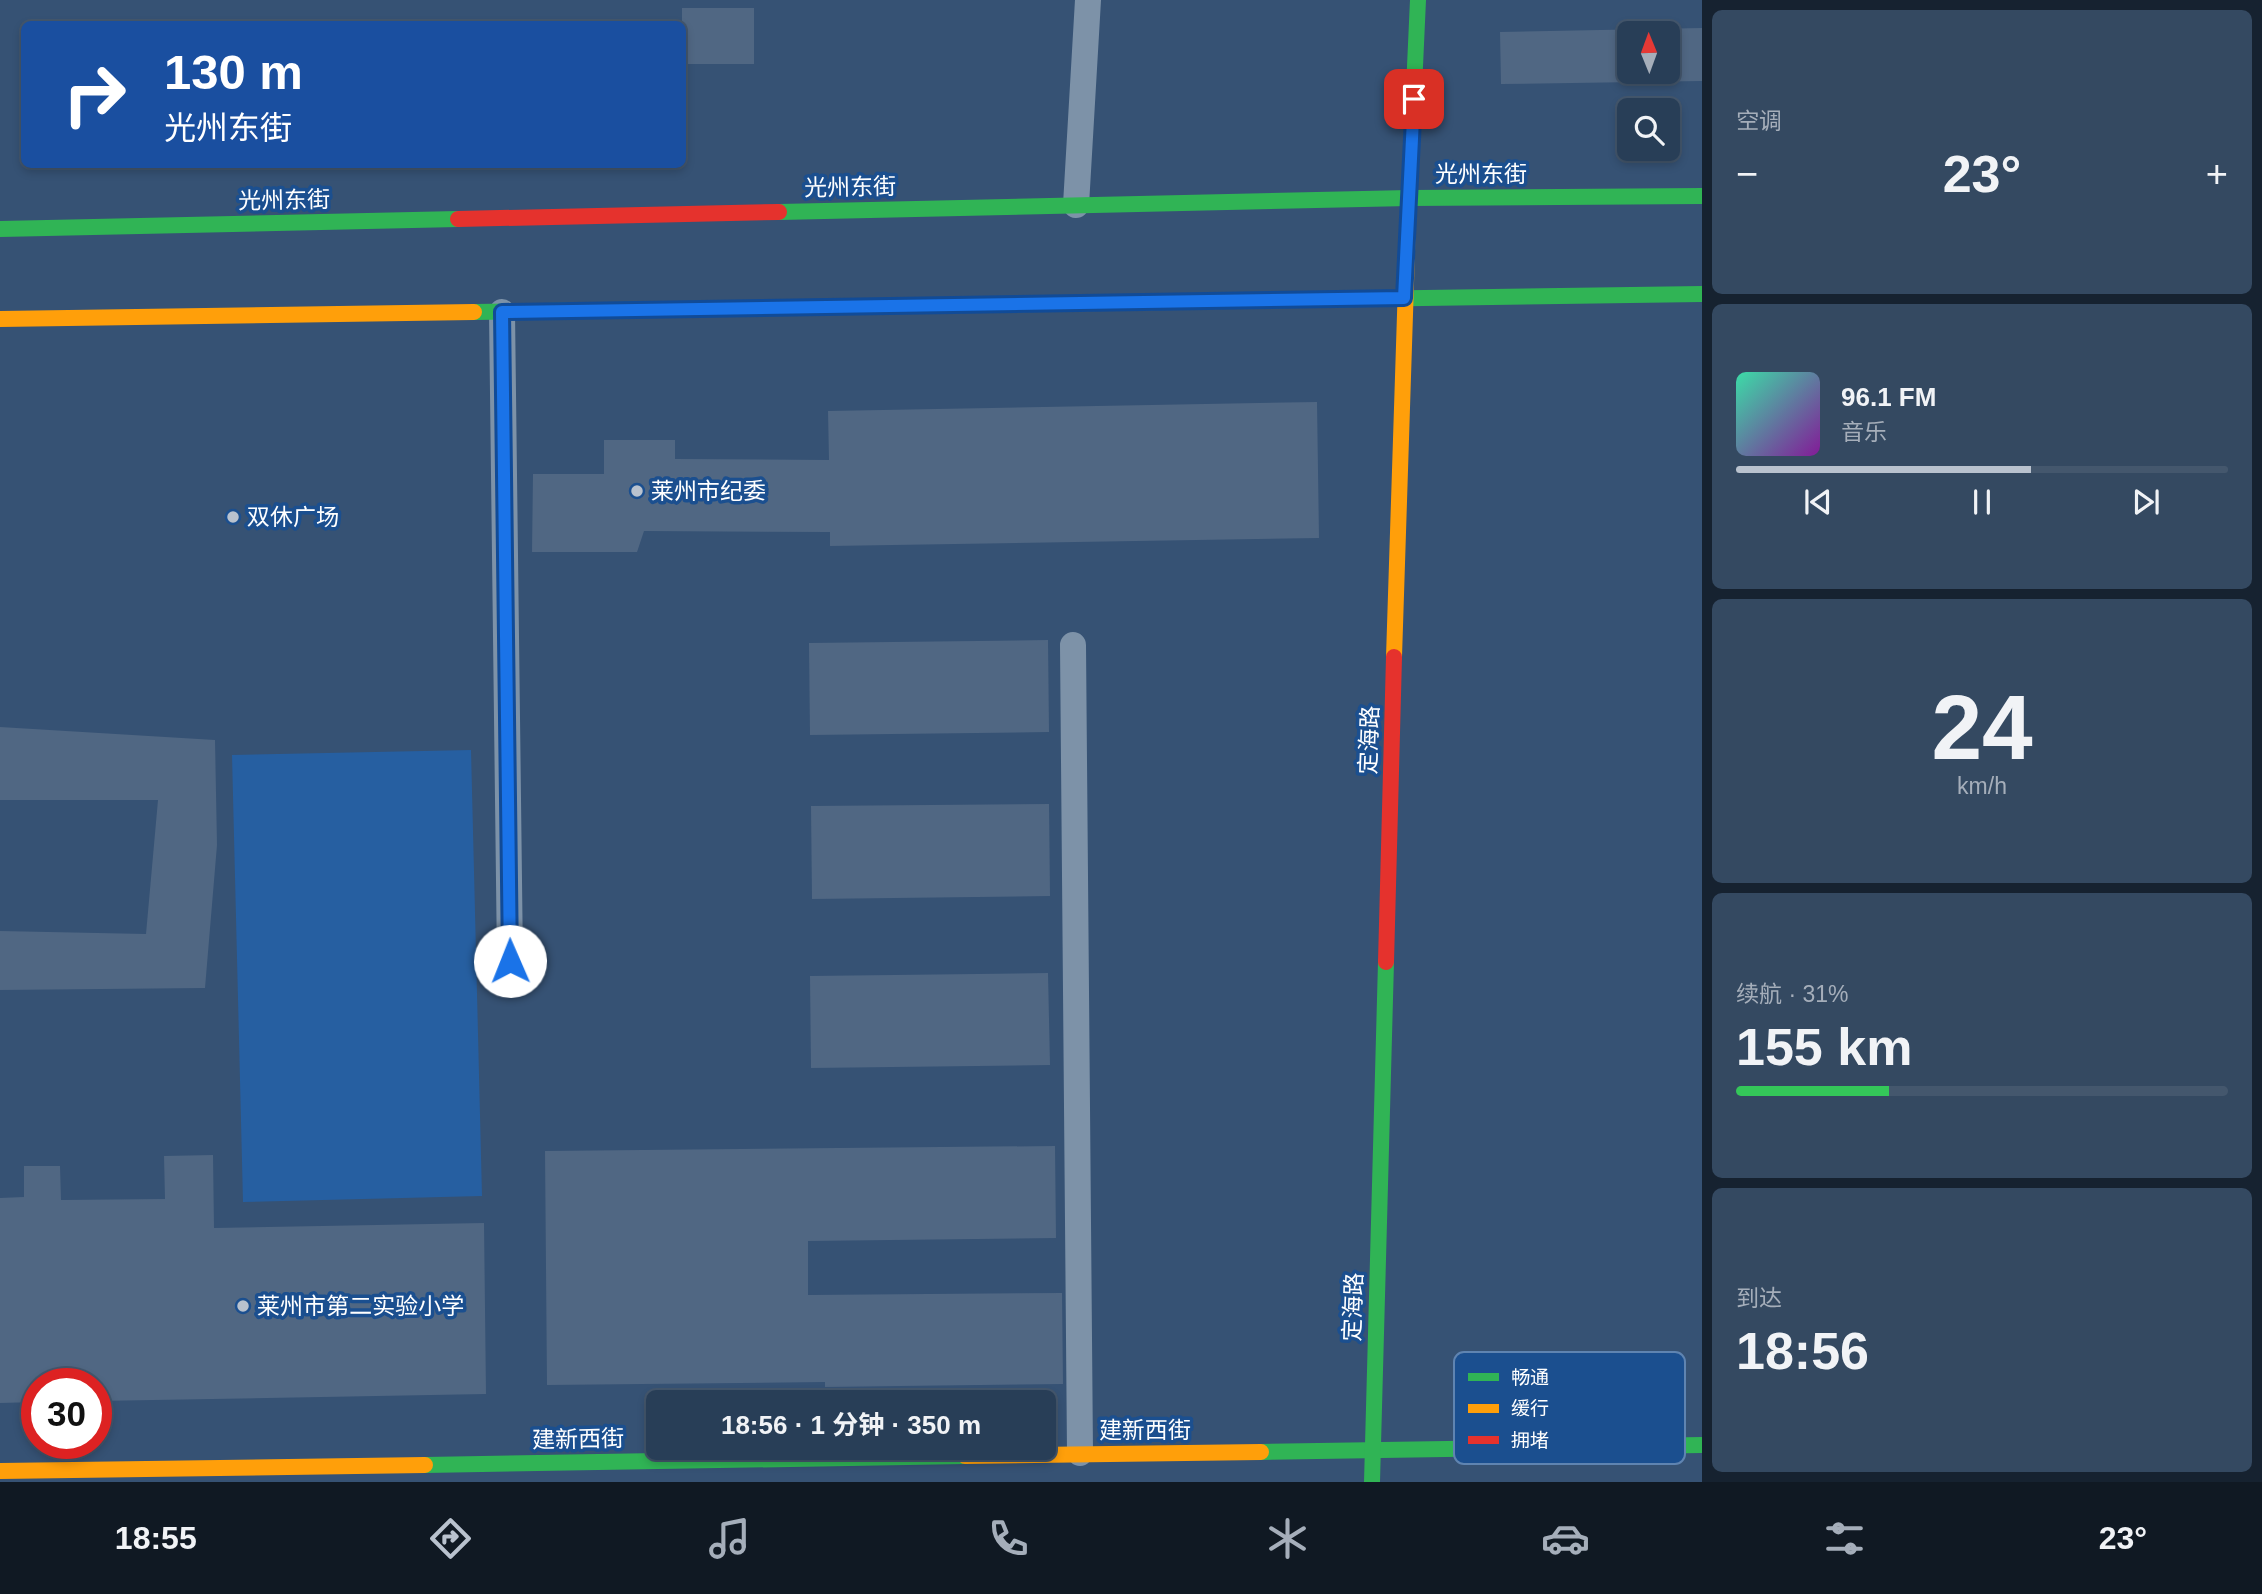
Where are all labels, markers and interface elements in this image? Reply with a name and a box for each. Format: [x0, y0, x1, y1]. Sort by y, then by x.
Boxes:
north arrow [1617, 21, 1680, 84]
map controls [1617, 21, 1680, 161]
text: 130 m [164, 45, 303, 99]
icon: right [49, 49, 140, 140]
pin [1384, 69, 1444, 129]
icon: arrive [1395, 80, 1433, 118]
button: search [1617, 98, 1680, 161]
text: 空调 [1736, 108, 1782, 134]
text: 光州东街 [164, 110, 292, 146]
text: 23° [1943, 145, 2021, 203]
text: − [1736, 153, 1758, 195]
text: + [2206, 153, 2228, 195]
street label: 光州东街 [1435, 161, 1527, 187]
street label: 光州东街 [804, 173, 896, 201]
street label: 光州东街 [238, 186, 330, 214]
text: 96.1 FM [1841, 382, 1936, 412]
text: 音乐 [1841, 419, 1887, 445]
place label: 莱州市纪委 [651, 478, 766, 504]
marker: 莱州市纪委 [629, 483, 645, 499]
icon: previous [1799, 483, 1837, 521]
icon: pause [1963, 483, 2001, 521]
icon: next [2127, 483, 2165, 521]
place label: 双休广场 [247, 504, 339, 530]
marker: 双休广场 [225, 509, 241, 525]
text: 24 [1931, 677, 2033, 778]
street label: 定海路 [1355, 705, 1383, 775]
text: km/h [1957, 773, 2007, 799]
position arrow [473, 924, 547, 998]
text: 续航 · 31% [1736, 981, 1848, 1007]
text: 155 km [1736, 1018, 1912, 1076]
street label: 定海路 [1339, 1272, 1367, 1342]
text: 到达 [1736, 1285, 1782, 1311]
place label: 莱州市第二实验小学 [257, 1293, 464, 1319]
marker: 莱州市第二实验小学 [235, 1298, 251, 1314]
text: 18:56 [1736, 1322, 1869, 1380]
legend [1454, 1352, 1685, 1464]
text: 畅通 [1511, 1367, 1549, 1388]
speed limit sign: 30 [21, 1368, 112, 1459]
text: 缓行 [1511, 1398, 1549, 1419]
text: 18:56 · 1 分钟 · 350 m [721, 1410, 981, 1440]
street label: 建新西街 [1099, 1417, 1191, 1443]
street label: 建新西街 [532, 1425, 624, 1453]
text: 拥堵 [1511, 1430, 1549, 1451]
icon: directions [426, 1514, 475, 1563]
icon: music [705, 1514, 754, 1563]
icon: phone [984, 1514, 1033, 1563]
icon: climate [1263, 1514, 1312, 1563]
icon: car [1541, 1514, 1590, 1563]
icon: filters [1820, 1514, 1869, 1563]
text: 18:55 [115, 1520, 197, 1556]
text: 23° [2099, 1520, 2147, 1556]

